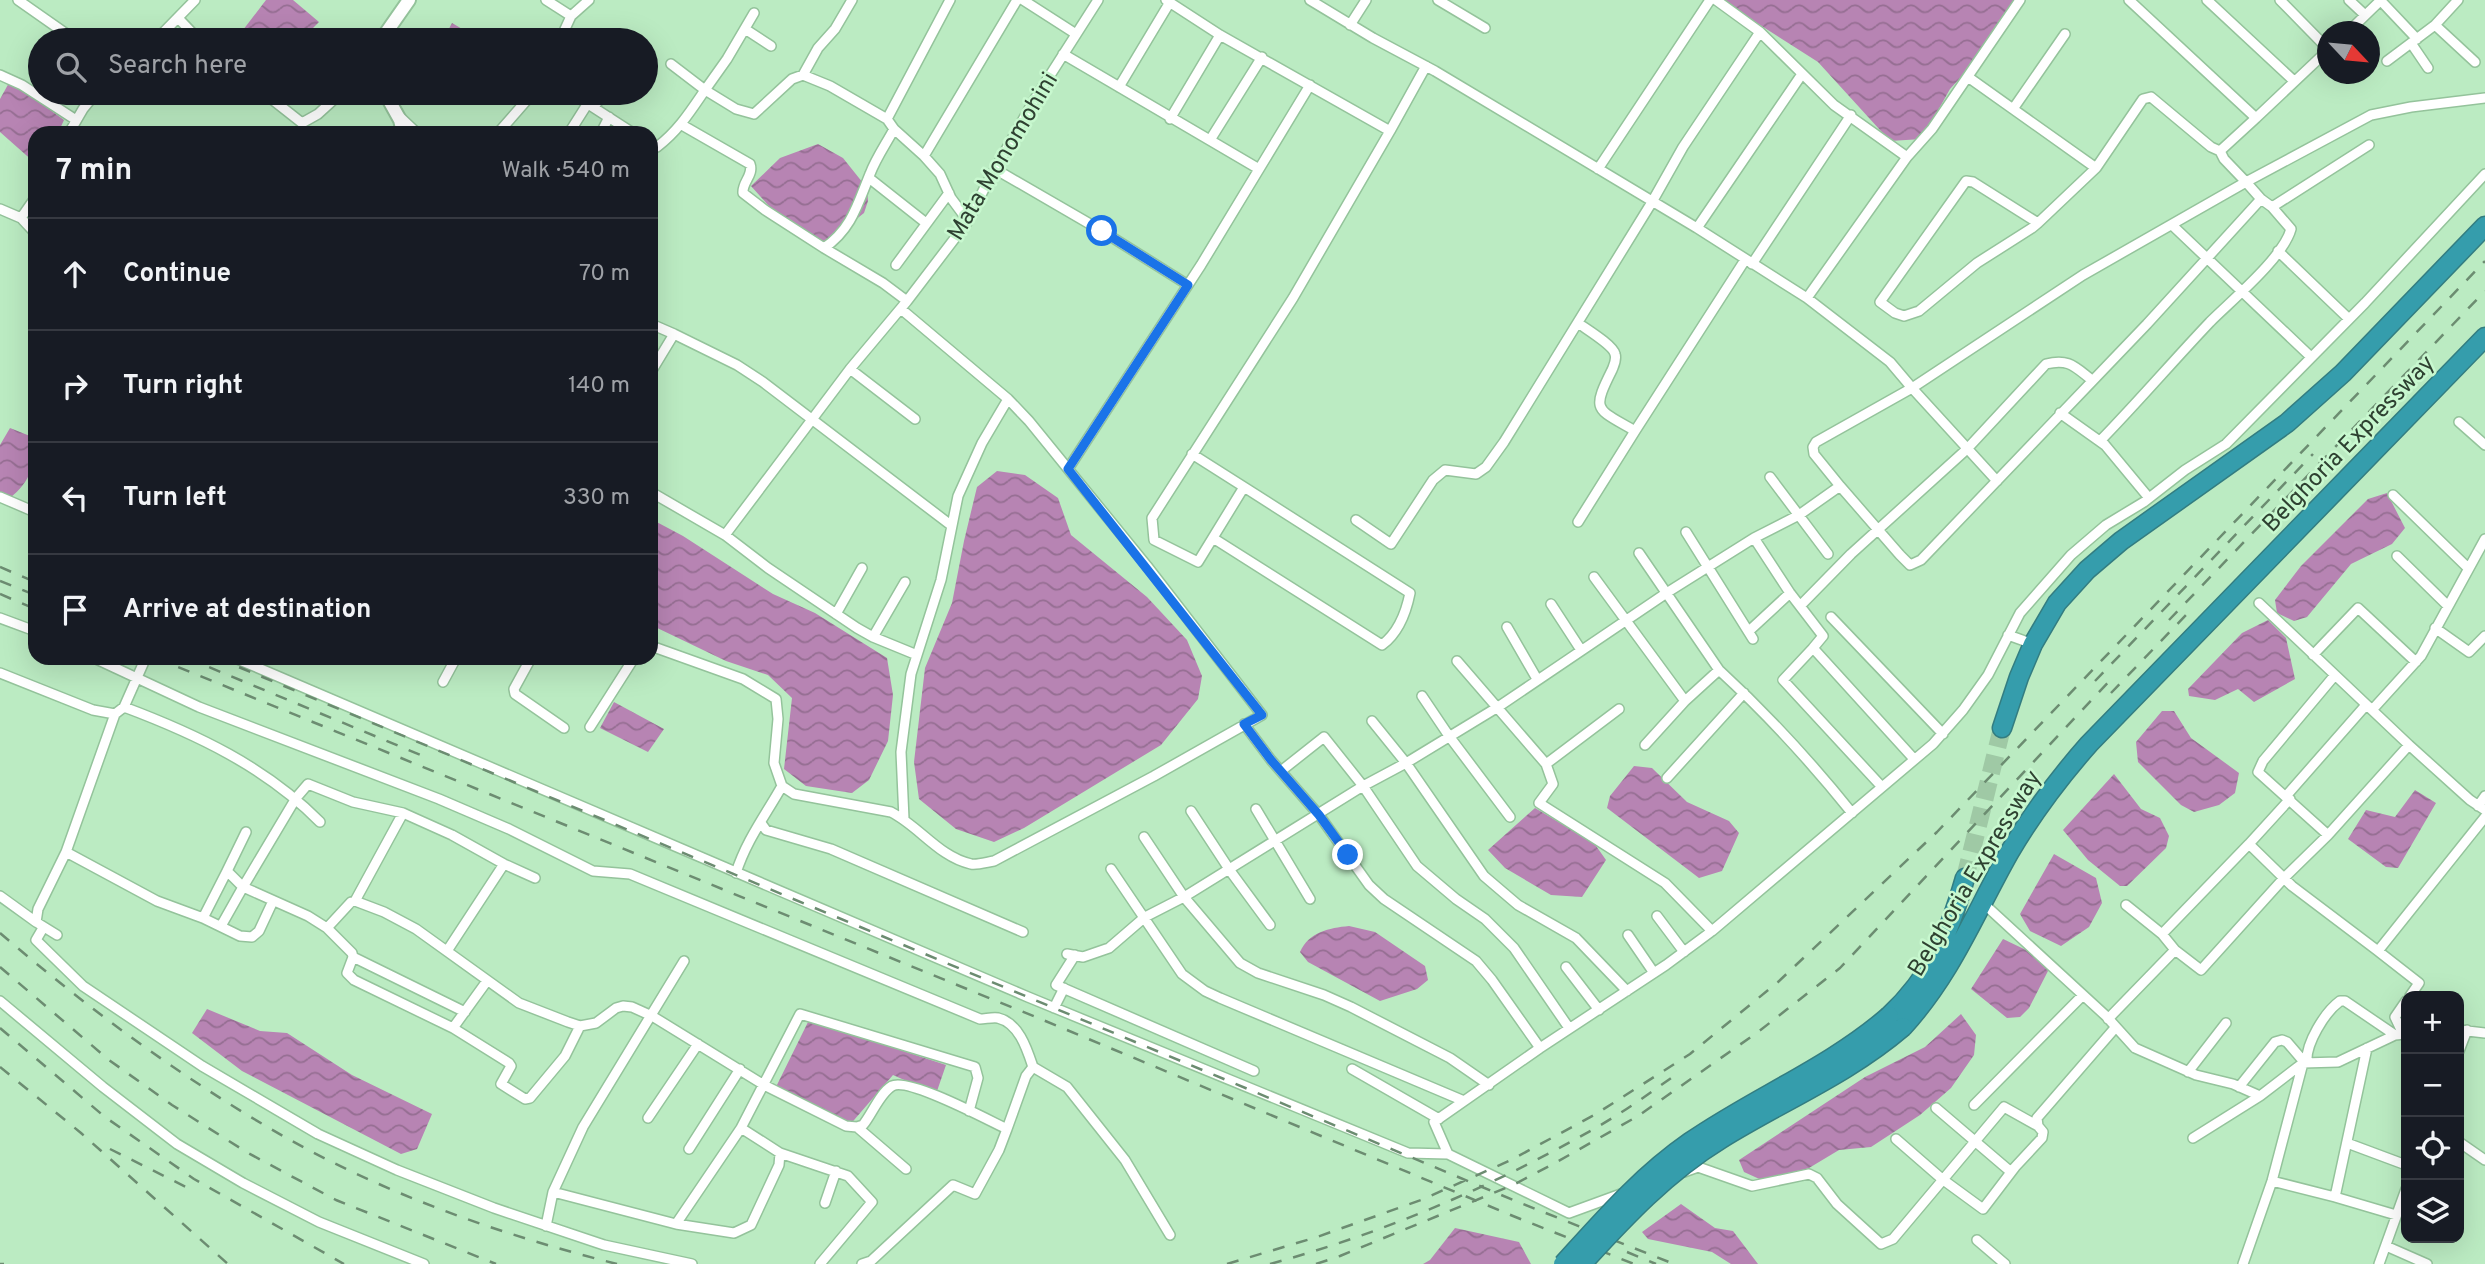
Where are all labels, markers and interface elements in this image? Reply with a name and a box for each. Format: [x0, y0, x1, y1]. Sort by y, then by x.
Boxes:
north arrow [2317, 21, 2380, 84]
search box [28, 28, 658, 105]
icon: search [52, 48, 90, 86]
text: Search here [108, 50, 247, 83]
street label: Mata Monomohini [942, 67, 1066, 247]
text: 7 min [56, 153, 132, 190]
text: Walk · 540 m [501, 157, 630, 186]
route start [1086, 215, 1117, 246]
icon: ahead [56, 255, 94, 293]
text: Continue [123, 258, 231, 291]
text: 70 m [579, 260, 630, 289]
street label: Belghoria Expressway [2257, 349, 2442, 540]
icon: right [56, 367, 94, 405]
text: Turn right [123, 370, 243, 403]
text: 140 m [568, 372, 630, 401]
icon: left [56, 479, 94, 517]
text: Turn left [123, 482, 227, 515]
text: 330 m [563, 484, 630, 513]
icon: arrive [56, 591, 94, 629]
text: Arrive at destination [123, 594, 371, 627]
street label: Belghoria Expressway [1902, 765, 2049, 983]
route end [1332, 839, 1363, 870]
map controls [2401, 991, 2464, 1243]
button: + [2401, 991, 2464, 1054]
button: − [2401, 1054, 2464, 1117]
button: locate [2401, 1117, 2464, 1180]
button: layers [2401, 1180, 2464, 1243]

